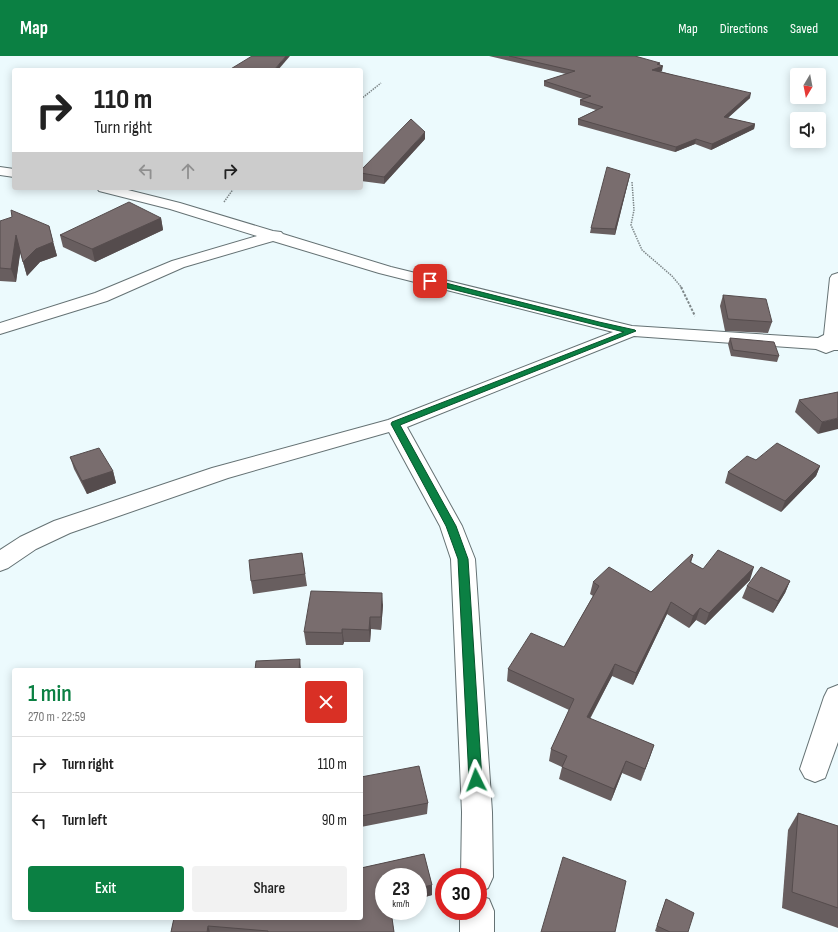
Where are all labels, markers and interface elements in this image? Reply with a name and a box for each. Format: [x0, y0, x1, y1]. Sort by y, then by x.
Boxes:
text: Map [20, 17, 48, 40]
text: Map [678, 20, 698, 37]
text: Directions [720, 20, 768, 37]
text: Saved [790, 20, 818, 37]
north arrow [790, 68, 826, 104]
map controls [790, 68, 826, 148]
text: 110 m [94, 83, 152, 116]
icon: right [28, 84, 80, 136]
button: sound [790, 112, 826, 148]
text: Turn right [94, 117, 152, 138]
icon: left [135, 160, 157, 182]
icon: ahead [177, 160, 199, 182]
icon: right [219, 160, 241, 182]
pin [413, 264, 447, 298]
icon: arrive [419, 270, 441, 292]
text: 1 min [28, 679, 72, 708]
button: close [305, 681, 347, 723]
text: 270 m · 22:59 [28, 709, 86, 725]
icon: right [28, 754, 50, 776]
text: Turn right [62, 755, 114, 774]
text: 110 m [318, 755, 347, 774]
position arrow [455, 759, 497, 801]
icon: left [28, 810, 50, 832]
text: Turn left [62, 811, 107, 830]
text: 90 m [322, 811, 347, 830]
button: Exit [28, 866, 184, 912]
button: Share [192, 866, 347, 912]
speed limit sign: 30 [435, 868, 487, 920]
text: 23 [392, 877, 410, 901]
text: km/h [392, 898, 410, 910]

